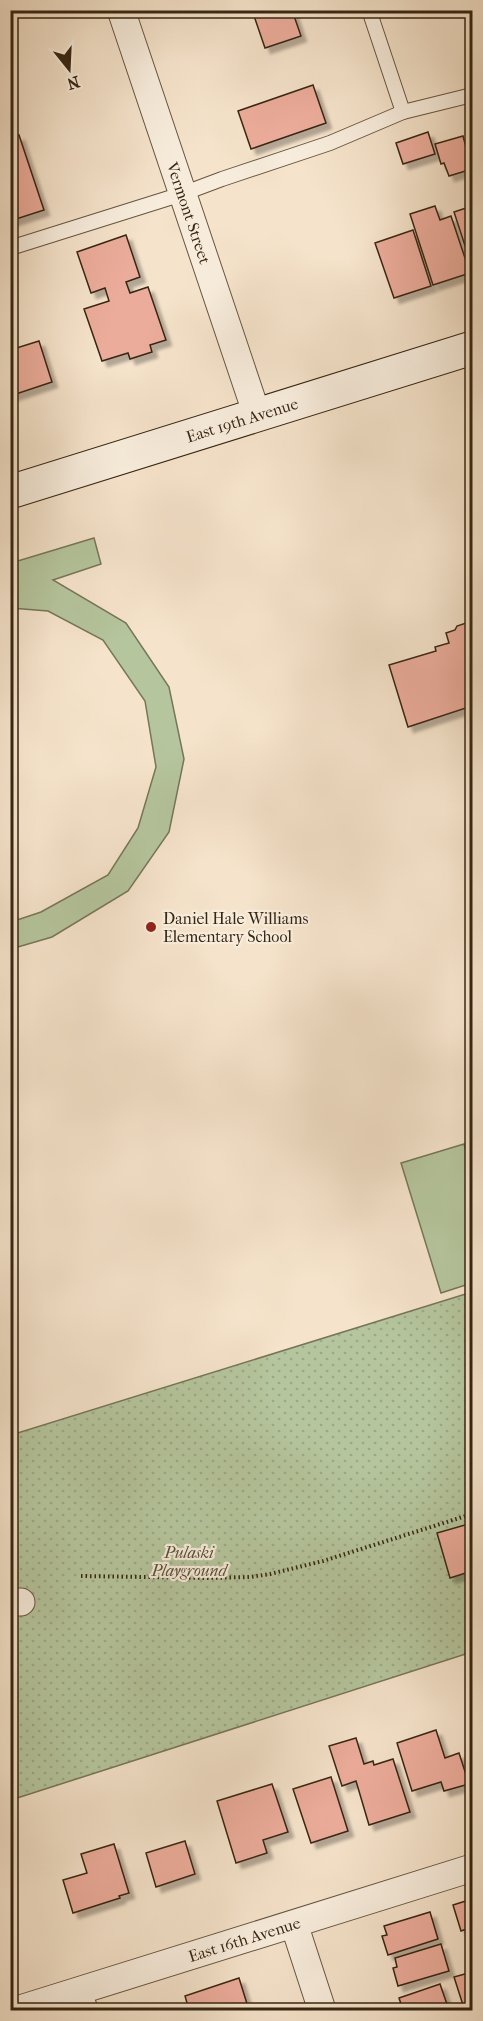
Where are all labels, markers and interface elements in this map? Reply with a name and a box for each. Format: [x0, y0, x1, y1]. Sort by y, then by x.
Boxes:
north arrow [39, 39, 99, 99]
text: N [64, 72, 82, 94]
street label: Vermont Street [163, 159, 215, 266]
street label: East 19th Avenue [184, 393, 300, 446]
place label: Daniel Hale Williams Elementary School [163, 909, 309, 946]
marker: Daniel Hale Williams Elementary School [144, 920, 158, 934]
park label: Pulaski Playground [150, 1543, 228, 1580]
street label: East 16th Avenue [186, 1913, 303, 1965]

